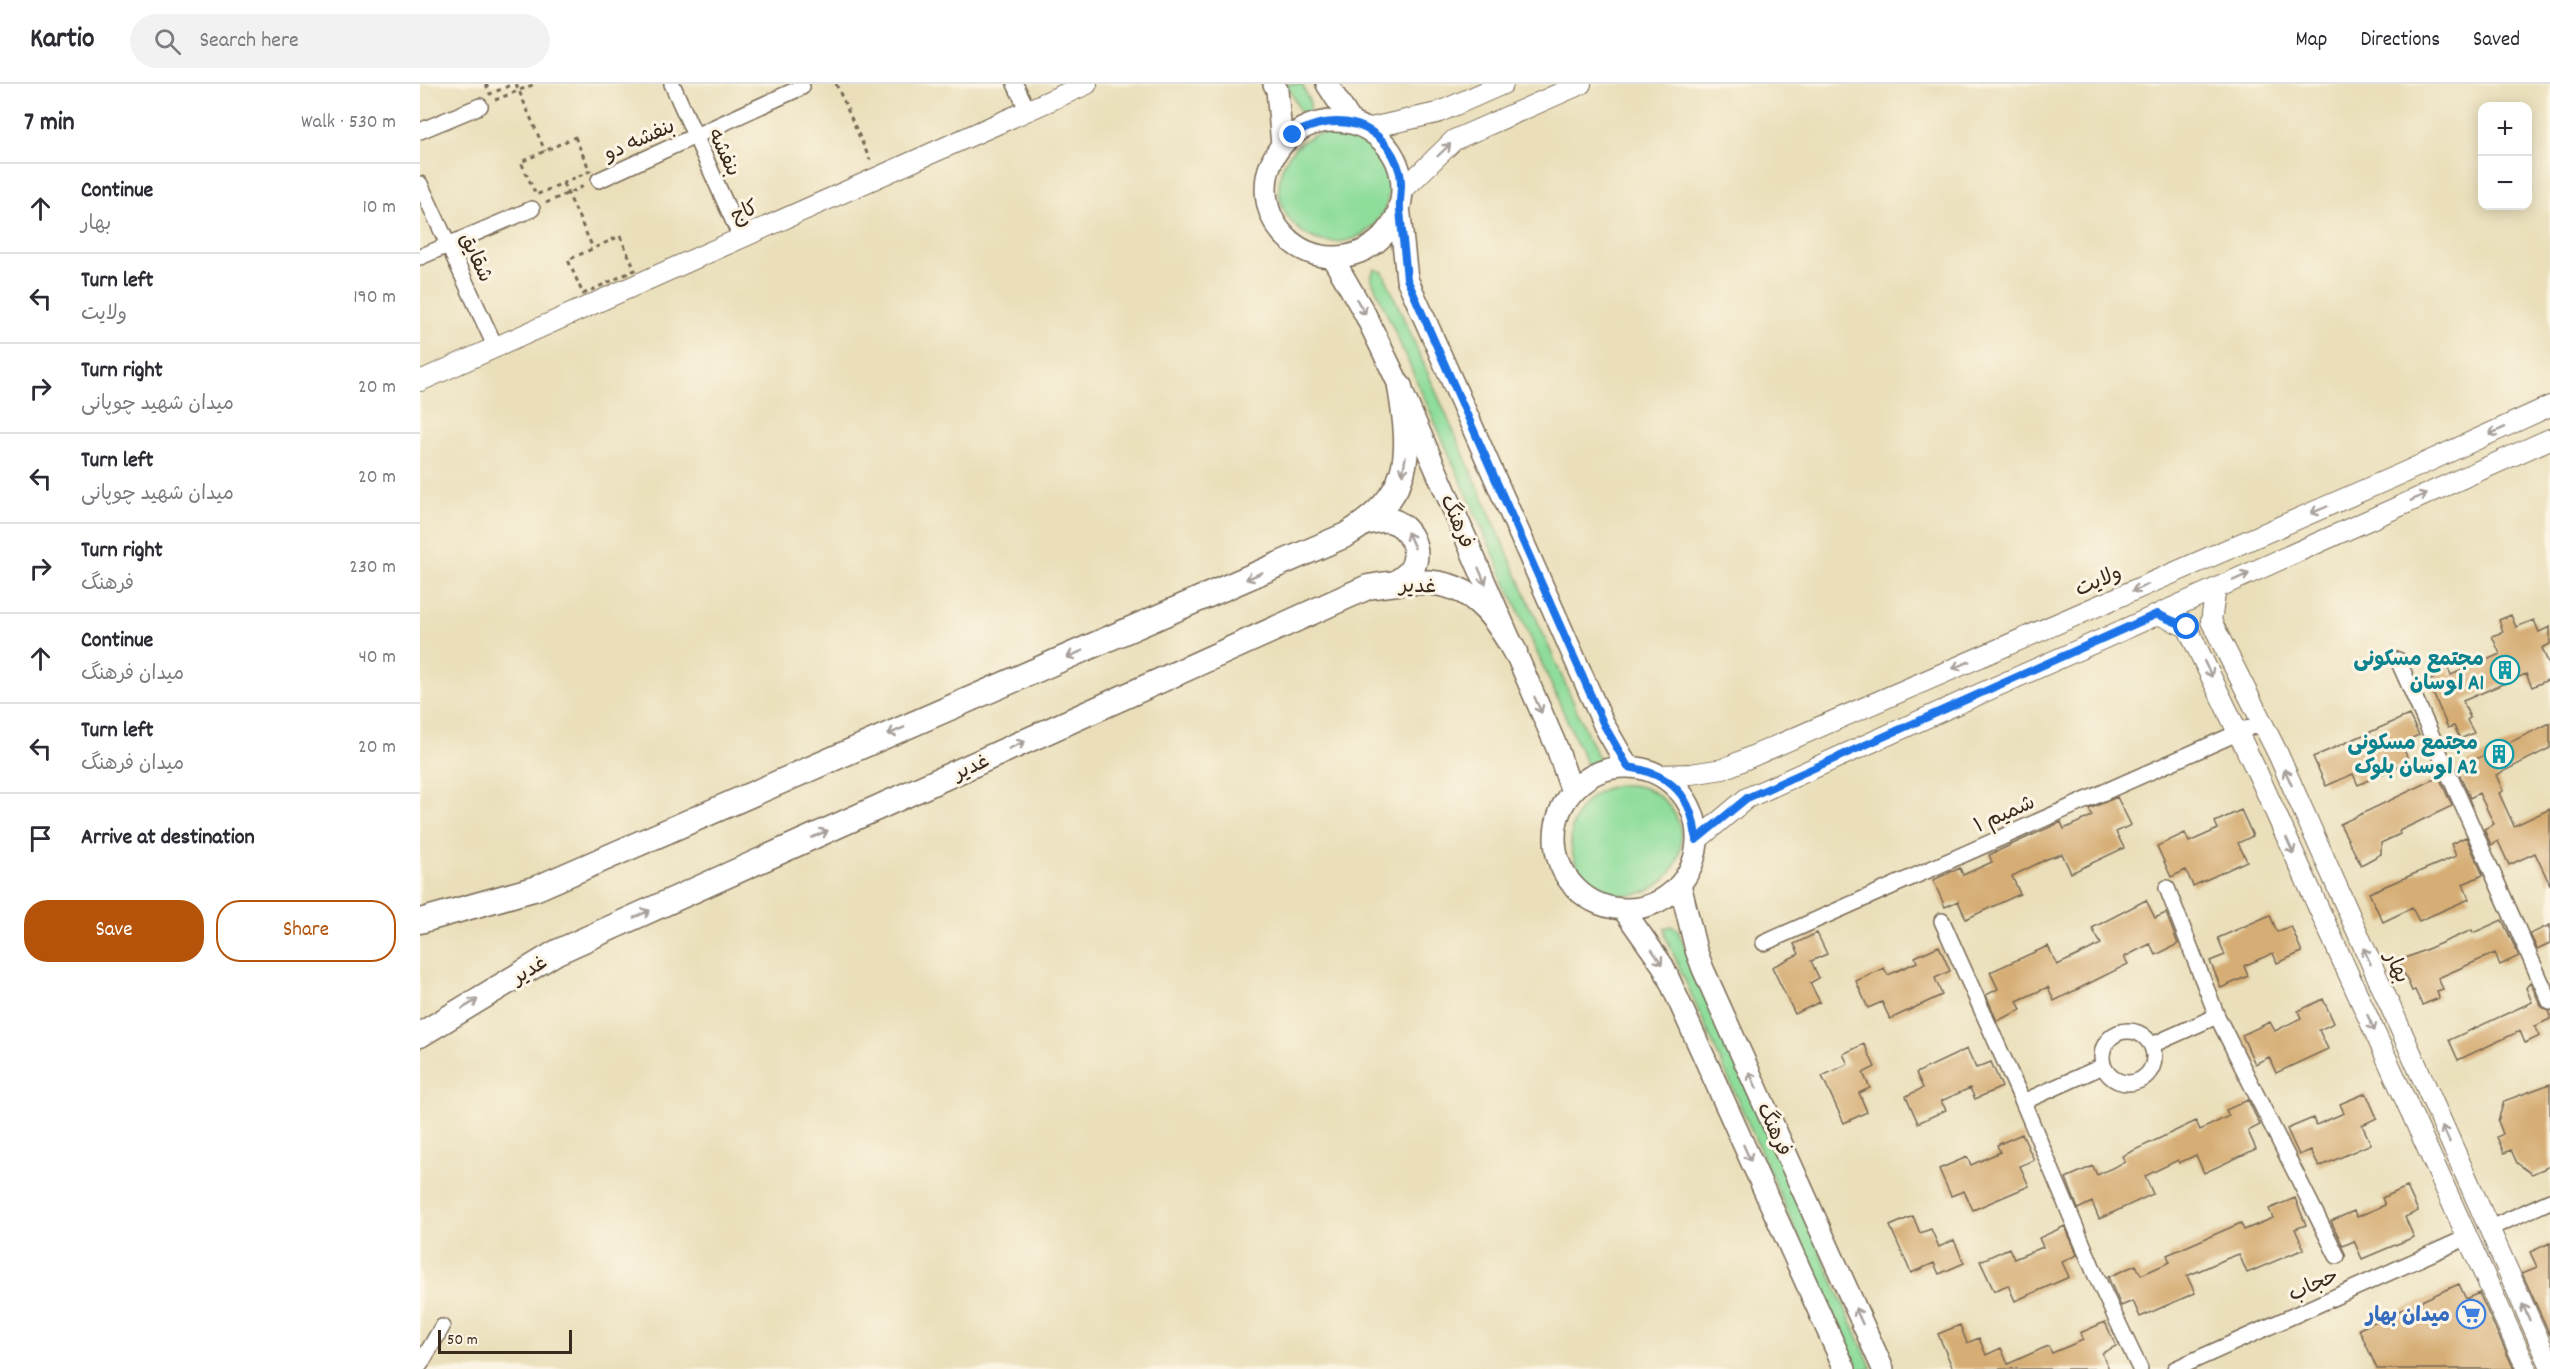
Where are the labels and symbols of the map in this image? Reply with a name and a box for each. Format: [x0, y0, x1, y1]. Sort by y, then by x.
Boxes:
street label: بنفشه دو [598, 113, 680, 171]
route end [1279, 121, 1305, 147]
street label: بنفشه [698, 124, 746, 182]
one-way arrow [1436, 143, 1451, 157]
street label: کاج [727, 194, 764, 233]
street label: شقایق [450, 228, 499, 288]
one-way arrow [1355, 298, 1367, 315]
one-way arrow [2488, 425, 2506, 437]
one-way arrow [1398, 455, 1409, 475]
street label: فرهنگ [1431, 491, 1480, 554]
one-way arrow [2410, 491, 2428, 502]
one-way arrow [2310, 505, 2328, 516]
one-way arrow [1404, 531, 1416, 549]
street label: ولایت [2071, 560, 2127, 606]
one-way arrow [1476, 566, 1488, 584]
one-way arrow [2231, 570, 2249, 582]
one-way arrow [1245, 571, 1263, 582]
street label: غدیر [1397, 572, 1437, 604]
one-way arrow [2131, 582, 2149, 594]
route start [2173, 613, 2199, 639]
place label: مجتمع مسکونی اوسان A1 [2354, 646, 2484, 700]
one-way arrow [1066, 649, 1084, 660]
building icon: مجتمع مسکونی اوسان A1 [2489, 654, 2521, 686]
one-way arrow [2202, 660, 2214, 678]
one-way arrow [1952, 661, 1970, 672]
one-way arrow [1533, 696, 1545, 714]
one-way arrow [888, 726, 906, 738]
place label: مجتمع مسکونی اوسان بلوک A2 [2348, 730, 2478, 784]
building icon: مجتمع مسکونی اوسان بلوک A2 [2483, 738, 2515, 770]
one-way arrow [1008, 739, 1026, 751]
street label: غدیر [947, 748, 995, 791]
one-way arrow [2282, 769, 2293, 787]
street label: شمیم ۱ [1970, 789, 2041, 842]
one-way arrow [811, 828, 829, 839]
one-way arrow [2286, 837, 2297, 855]
one-way arrow [633, 908, 651, 919]
street label: بهار [2374, 946, 2415, 989]
one-way arrow [2361, 947, 2372, 965]
one-way arrow [1651, 948, 1663, 964]
street label: غدیر [505, 949, 554, 995]
one-way arrow [461, 998, 478, 1010]
one-way arrow [2366, 1014, 2378, 1032]
one-way arrow [1747, 1072, 1758, 1090]
street label: فرهنگ [1747, 1099, 1797, 1162]
one-way arrow [2440, 1125, 2452, 1143]
one-way arrow [1742, 1143, 1754, 1161]
street label: حجاب [2284, 1262, 2344, 1311]
supermarket icon: میدان بهار [2455, 1298, 2487, 1330]
place label: میدان بهار [2364, 1302, 2450, 1332]
one-way arrow [2520, 1303, 2531, 1321]
one-way arrow [1852, 1307, 1864, 1325]
scale bar [438, 1327, 572, 1354]

